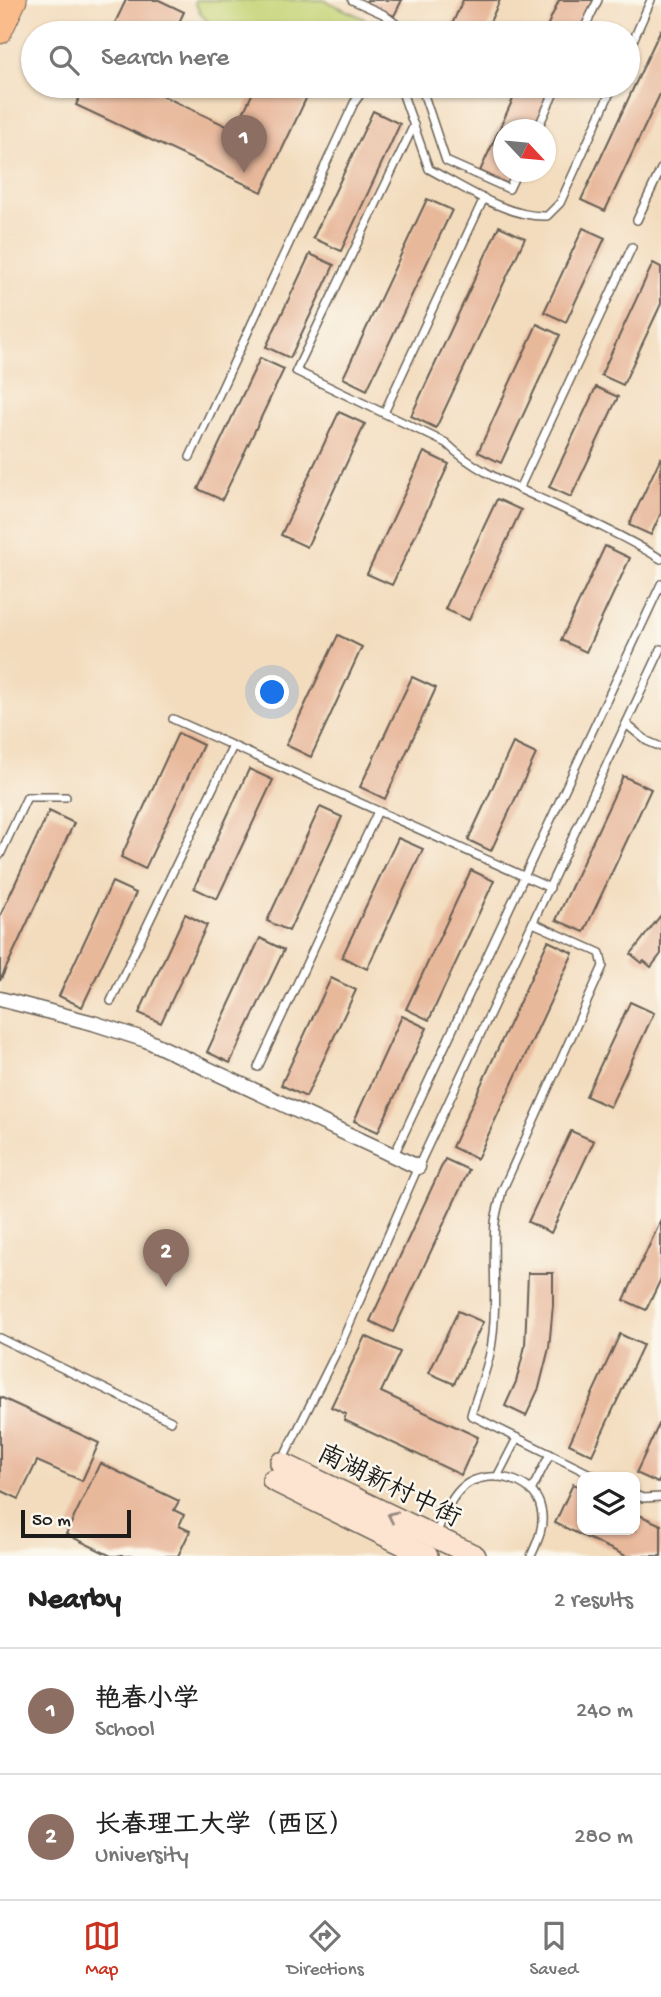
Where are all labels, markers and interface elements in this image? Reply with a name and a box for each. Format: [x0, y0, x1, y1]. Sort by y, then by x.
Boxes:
search box [21, 21, 640, 98]
icon: search [45, 41, 83, 79]
text: Search here [101, 44, 229, 75]
pin: 1 [221, 115, 267, 173]
north arrow [493, 119, 556, 182]
your location [255, 675, 289, 709]
pin: 2 [143, 1229, 189, 1287]
street label: 南湖新村中街 [311, 1438, 466, 1536]
map controls [577, 1472, 640, 1535]
button: layers [577, 1472, 640, 1535]
scale bar [21, 1507, 131, 1539]
text: 50 m [32, 1510, 71, 1533]
one-way arrow [387, 1510, 399, 1524]
text: Nearby [28, 1584, 121, 1619]
text: 2 results [554, 1588, 633, 1615]
text: 艳春小学 [95, 1686, 199, 1717]
text: 1 [46, 1698, 56, 1725]
text: 240 m [576, 1698, 633, 1725]
text: School [95, 1717, 155, 1744]
text: 长春理工大学（西区） [95, 1812, 355, 1843]
text: 2 [45, 1824, 57, 1851]
text: 280 m [574, 1824, 633, 1851]
text: University [95, 1843, 189, 1870]
tab: Map [83, 1917, 121, 1982]
tab: Directions [287, 1917, 364, 1982]
tab: Saved [529, 1917, 578, 1982]

